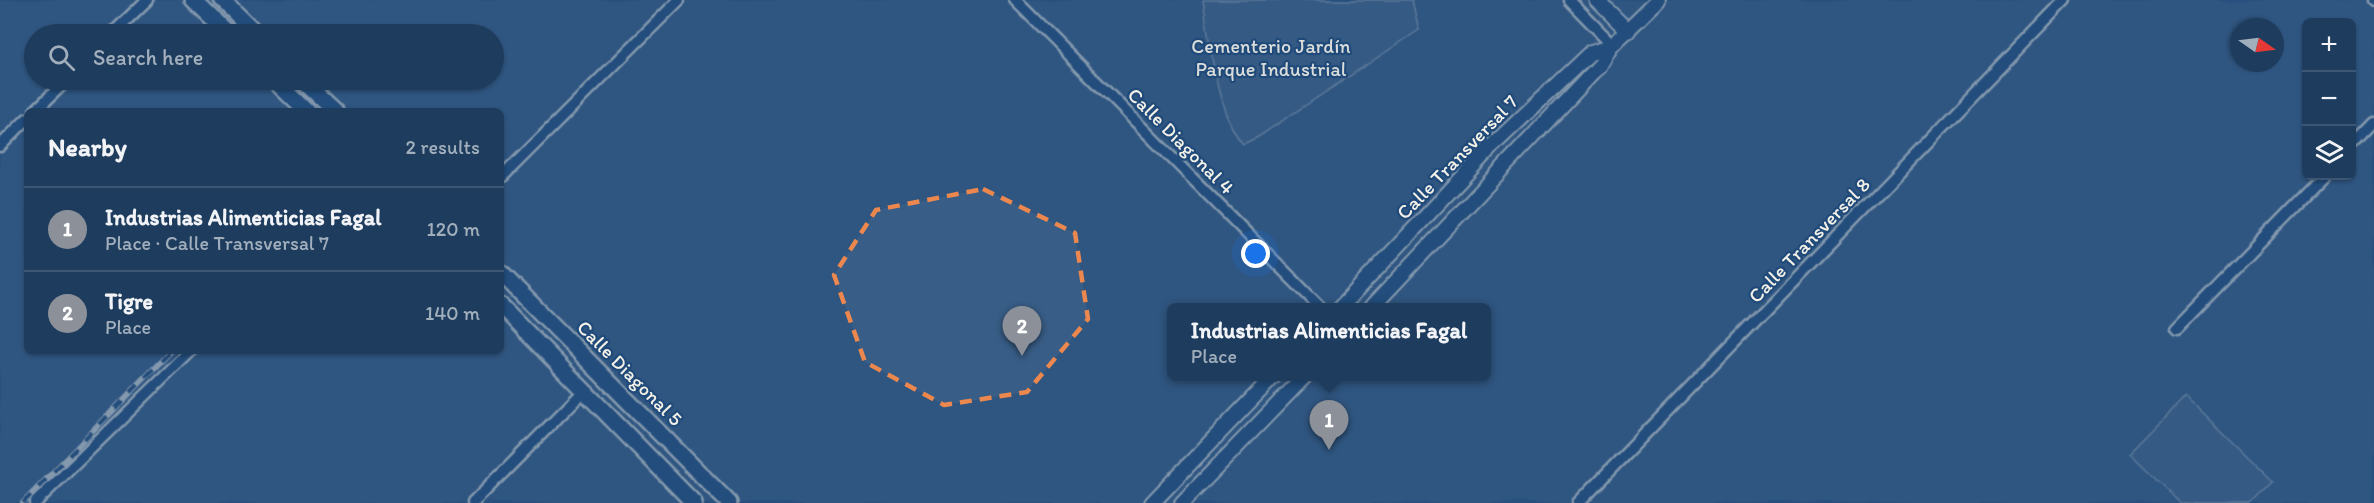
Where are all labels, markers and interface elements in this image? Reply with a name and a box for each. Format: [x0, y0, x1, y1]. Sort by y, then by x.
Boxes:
north arrow [2230, 18, 2284, 72]
map controls [2302, 18, 2356, 180]
button: + [2302, 18, 2356, 72]
search box [24, 24, 504, 90]
park label: Cementerio Jardín Parque Industrial [1191, 34, 1351, 81]
icon: search [45, 41, 78, 74]
text: Search here [93, 44, 203, 71]
button: − [2302, 72, 2356, 126]
street label: Calle Diagonal 4 [1123, 83, 1239, 199]
street label: Calle Transversal 7 [1391, 90, 1523, 224]
button: layers [2302, 126, 2356, 180]
text: Nearby [48, 131, 127, 163]
text: 2 results [406, 135, 480, 159]
street label: Calle Transversal 8 [1743, 172, 1875, 308]
text: Industrias Alimenticias Fagal [105, 204, 381, 231]
text: 1 [63, 217, 72, 241]
text: 120 m [427, 217, 480, 241]
text: Place · Calle Transversal 7 [105, 231, 329, 255]
your location [1241, 239, 1270, 268]
text: Tigre [105, 288, 153, 315]
text: 2 [62, 301, 73, 325]
text: 140 m [425, 301, 480, 325]
popup [1167, 303, 1491, 381]
pin: 2 [1002, 306, 1042, 356]
text: Place [105, 315, 151, 339]
street label: Calle Diagonal 5 [572, 315, 688, 431]
text: Industrias Alimenticias Fagal [1191, 317, 1467, 344]
text: Place [1191, 344, 1237, 368]
pin: 1 [1310, 400, 1348, 450]

